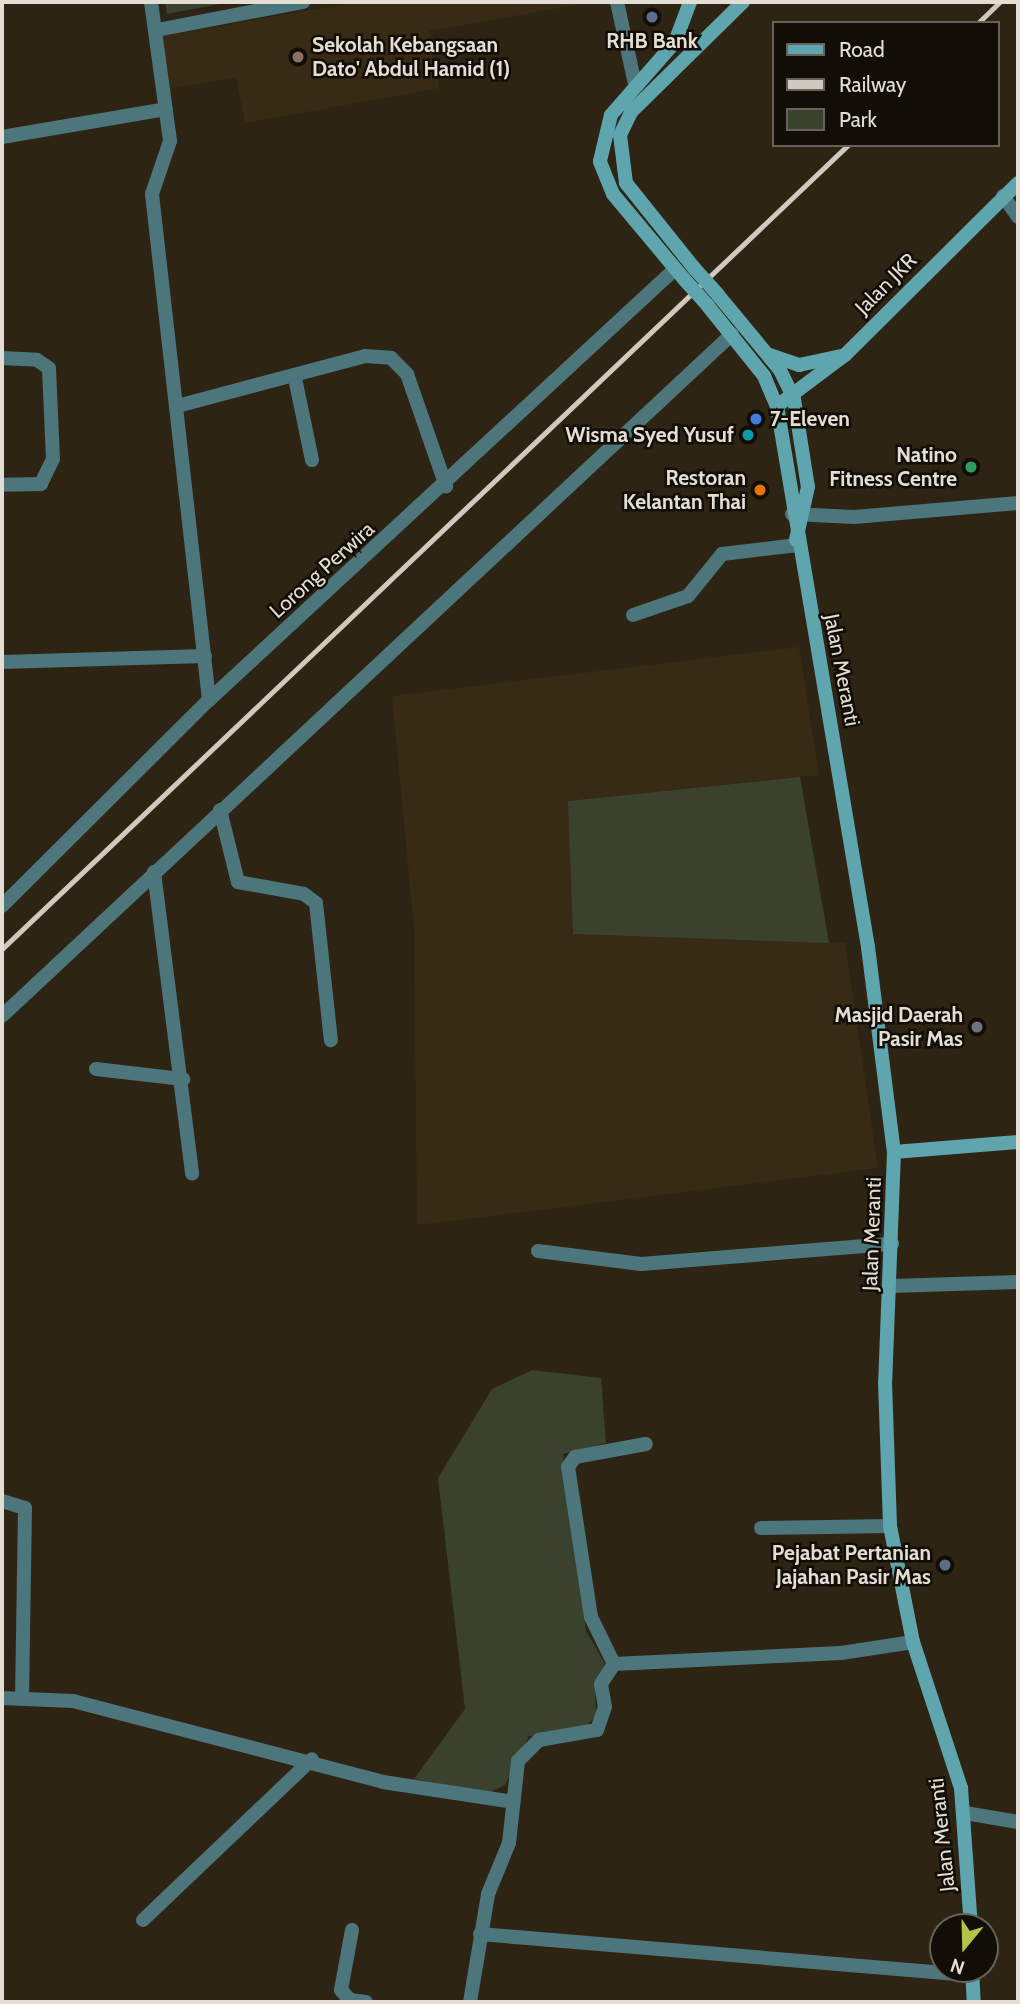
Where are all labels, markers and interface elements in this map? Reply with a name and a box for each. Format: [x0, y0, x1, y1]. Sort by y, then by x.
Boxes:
marker: RHB Bank [644, 9, 660, 25]
legend [772, 21, 999, 147]
place label: RHB Bank [606, 28, 698, 54]
place label: Sekolah Kebangsaan Dato' Abdul Hamid (1) [312, 32, 510, 82]
text: Road [839, 37, 885, 62]
marker: Sekolah Kebangsaan Dato' Abdul Hamid (1) [290, 49, 306, 65]
text: Railway [839, 72, 906, 97]
text: Park [839, 107, 877, 132]
street label: Jalan JKR [850, 248, 922, 320]
place label: 7-Eleven [770, 406, 850, 432]
marker: 7-Eleven [748, 411, 764, 427]
place label: Wisma Syed Yusuf [565, 422, 734, 448]
marker: Wisma Syed Yusuf [740, 427, 756, 443]
place label: Natino Fitness Centre [829, 442, 957, 492]
marker: Natino Fitness Centre [963, 459, 979, 475]
place label: Restoran Kelantan Thai [623, 465, 746, 515]
marker: Restoran Kelantan Thai [752, 482, 768, 498]
street label: Lorong Perwira [264, 516, 380, 624]
street label: Jalan Meranti [819, 612, 865, 728]
place label: Masjid Daerah Pasir Mas [834, 1002, 963, 1052]
marker: Masjid Daerah Pasir Mas [969, 1019, 985, 1035]
street label: Jalan Meranti [857, 1177, 887, 1291]
place label: Pejabat Pertanian Jajahan Pasir Mas [772, 1540, 931, 1590]
marker: Pejabat Pertanian Jajahan Pasir Mas [937, 1557, 953, 1573]
street label: Jalan Meranti [924, 1777, 960, 1893]
north arrow [929, 1913, 999, 1983]
text: N [948, 1953, 968, 1979]

